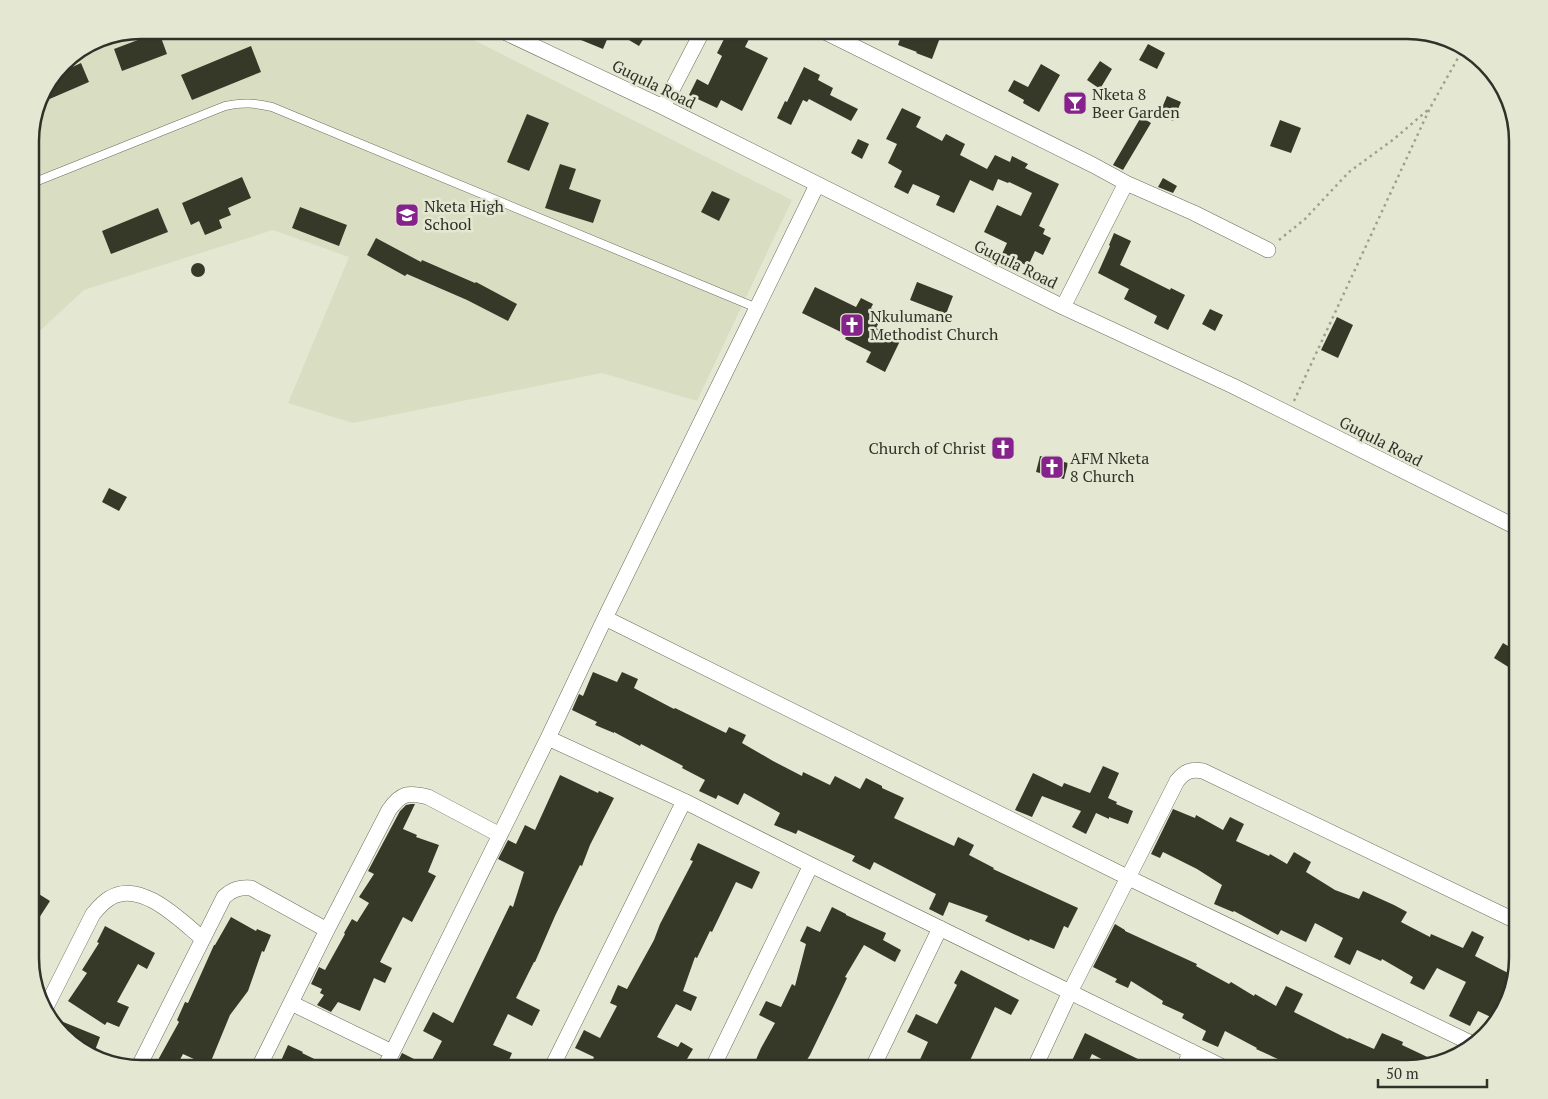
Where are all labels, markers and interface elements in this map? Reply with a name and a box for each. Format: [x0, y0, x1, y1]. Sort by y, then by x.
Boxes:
street label: Guqula Road [608, 54, 700, 114]
place label: Nketa 8 Beer Garden [1092, 83, 1180, 123]
bar icon: Nketa 8 Beer Garden [1062, 90, 1088, 116]
place label: Nketa High School [424, 195, 505, 235]
school or university icon: Nketa High School [394, 202, 420, 228]
street label: Guqula Road [970, 234, 1062, 294]
place label: Nkulumane Methodist Church [870, 305, 999, 345]
church icon: Nkulumane Methodist Church [839, 312, 865, 338]
street label: Guqula Road [1336, 411, 1426, 471]
church icon: Church of Christ [990, 435, 1016, 461]
place label: Church of Christ [869, 437, 986, 459]
place label: AFM Nketa 8 Church [1070, 447, 1149, 487]
church icon: AFM Nketa 8 Church [1039, 454, 1065, 480]
scale bar [1378, 1056, 1487, 1088]
text: 50 m [1386, 1063, 1419, 1083]

